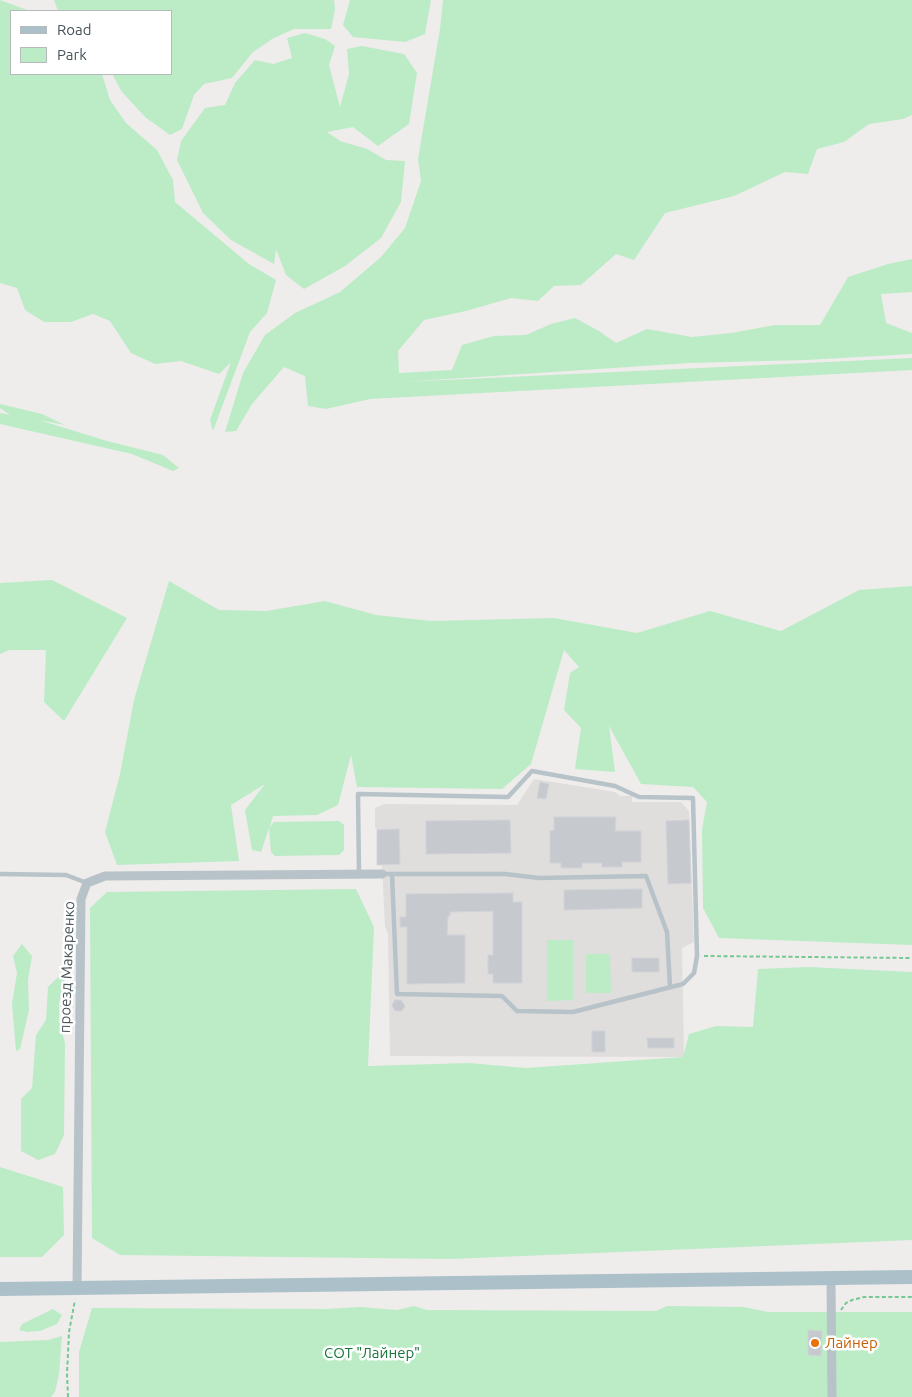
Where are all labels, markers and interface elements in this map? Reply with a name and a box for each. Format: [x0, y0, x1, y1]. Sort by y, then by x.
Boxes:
legend [10, 10, 172, 75]
text: Road [57, 21, 92, 38]
text: Park [57, 46, 87, 63]
street label: проезд Макаренко [56, 901, 78, 1033]
place label: Лайнер [825, 1334, 878, 1352]
marker: Лайнер [809, 1337, 821, 1349]
park label: СОТ "Лайнер" [324, 1344, 420, 1362]

